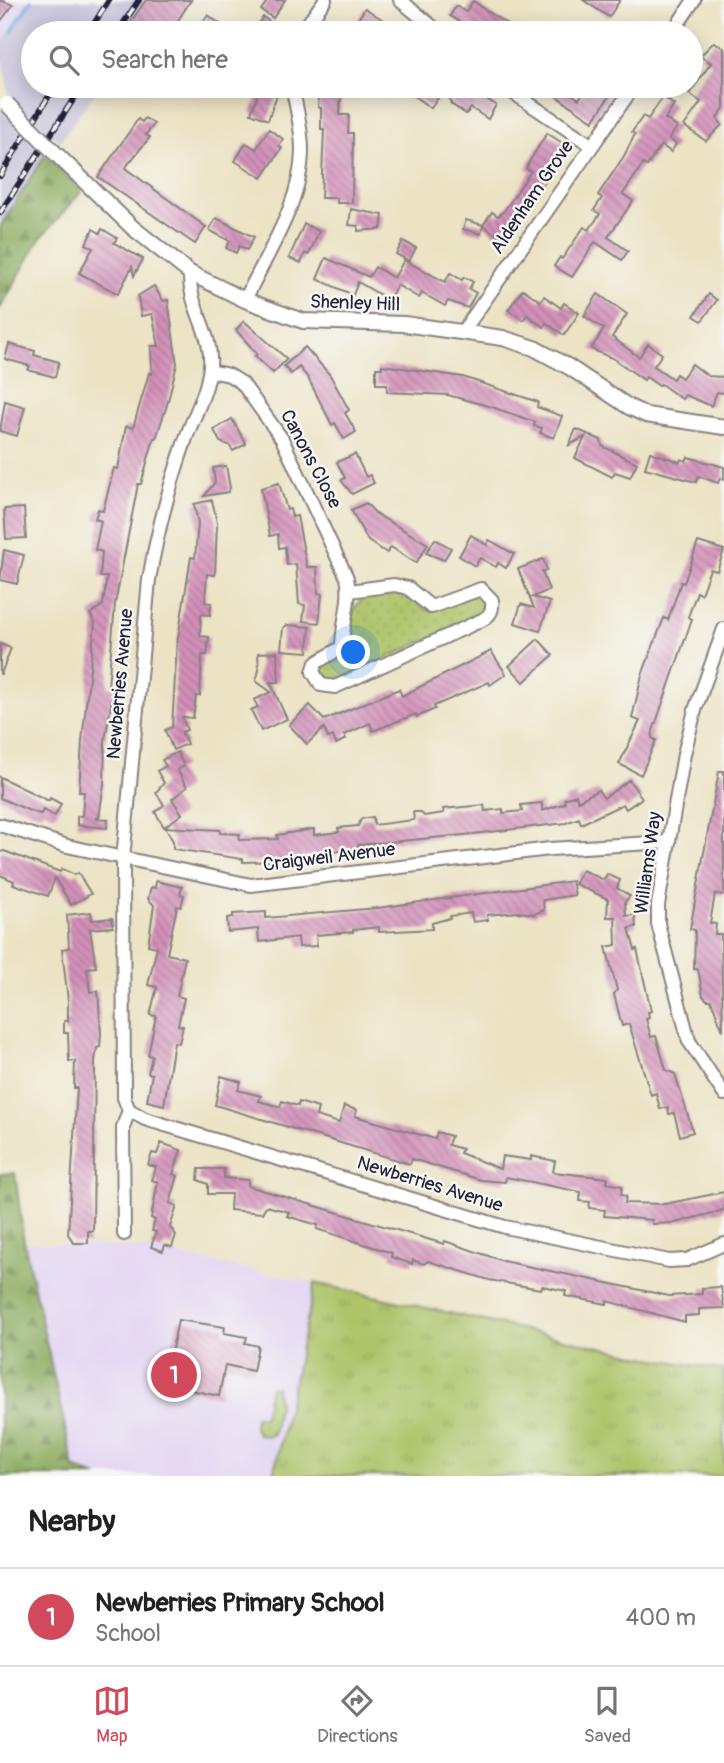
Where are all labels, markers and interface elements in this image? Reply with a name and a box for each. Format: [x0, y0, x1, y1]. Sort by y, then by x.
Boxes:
search box [21, 21, 703, 98]
icon: search [45, 41, 83, 79]
text: Search here [101, 44, 228, 76]
street label: Aldenham Grove [485, 135, 579, 258]
street label: Shenley Hill [309, 289, 401, 317]
street label: Canons Close [275, 405, 347, 513]
street label: Newberries Avenue [101, 607, 139, 760]
your location [336, 635, 370, 669]
street label: Williams Way [629, 810, 667, 916]
street label: Craigweil Avenue [262, 837, 397, 877]
street label: Newberries Avenue [354, 1150, 506, 1218]
pin: 1 [151, 1349, 197, 1401]
text: Nearby [28, 1503, 115, 1540]
text: Newberries Primary School [95, 1587, 385, 1619]
text: 1 [47, 1603, 56, 1632]
text: 400 m [626, 1603, 696, 1632]
text: School [95, 1619, 161, 1648]
tab: Map [93, 1682, 131, 1748]
tab: Directions [317, 1682, 398, 1748]
tab: Saved [584, 1682, 631, 1748]

